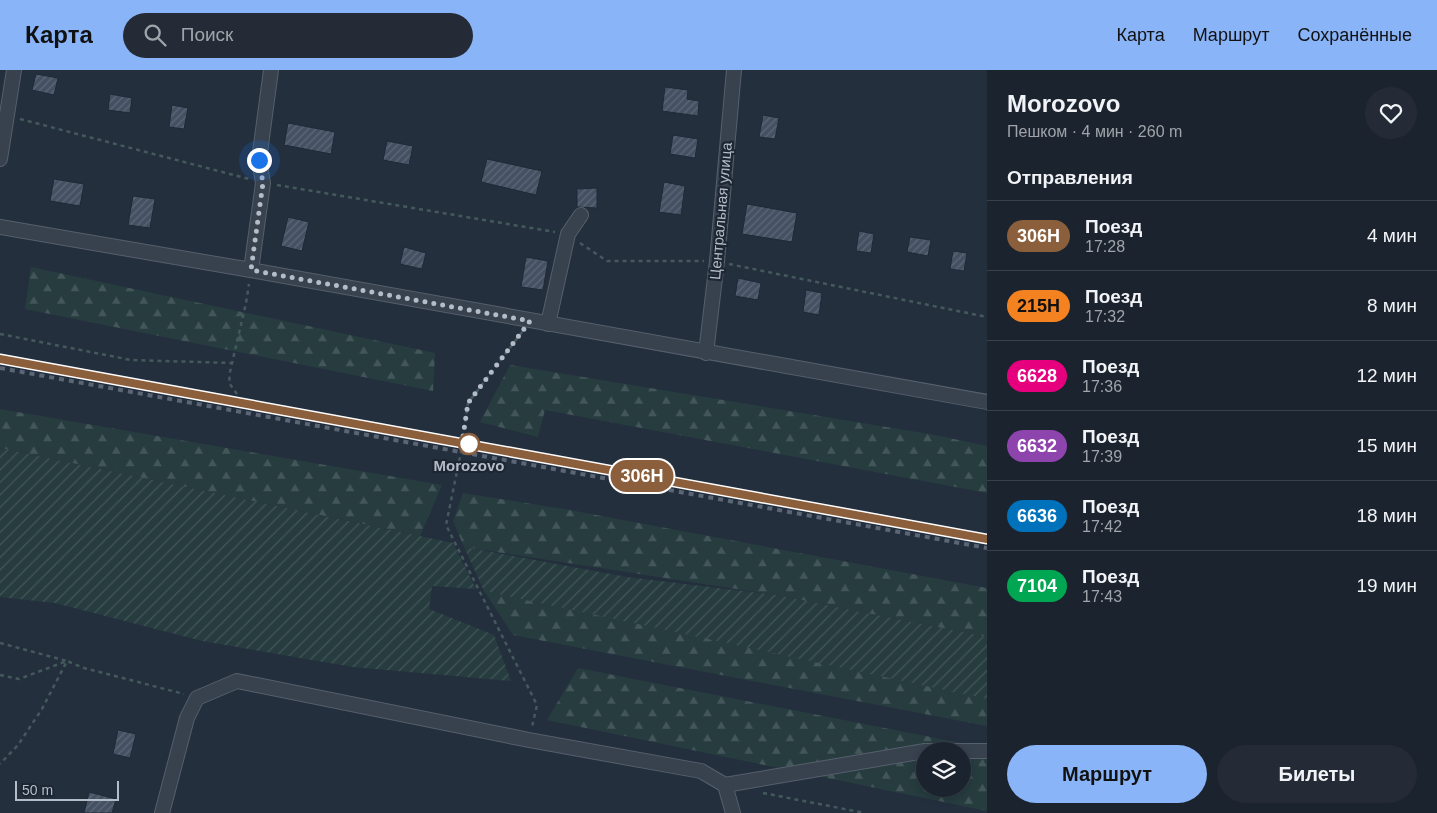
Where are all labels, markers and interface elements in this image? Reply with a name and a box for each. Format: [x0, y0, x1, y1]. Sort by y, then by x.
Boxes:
search box [123, 13, 473, 58]
text: Карта [25, 21, 93, 48]
icon: search [141, 21, 169, 49]
text: Поиск [181, 24, 233, 45]
text: Карта [1117, 25, 1165, 45]
text: Маршрут [1193, 25, 1269, 45]
text: Сохранённые [1297, 25, 1412, 45]
button: heart [1365, 87, 1417, 139]
text: Morozovo [1007, 90, 1120, 117]
text: Пешком · 4 мин · 260 m [1007, 123, 1182, 140]
street label: Центральная улица [706, 141, 735, 280]
your location [247, 148, 272, 173]
text: Отправления [1007, 167, 1133, 188]
text: Поезд [1085, 216, 1142, 237]
text: 4 мин [1367, 225, 1417, 246]
text: 306Н [1017, 226, 1060, 246]
text: 17:28 [1085, 238, 1125, 255]
text: Поезд [1085, 286, 1142, 307]
text: 8 мин [1367, 295, 1417, 316]
text: 215Н [1017, 296, 1060, 316]
text: 17:32 [1085, 308, 1125, 325]
text: Поезд [1082, 356, 1139, 377]
text: 12 мин [1356, 365, 1417, 386]
text: 6628 [1017, 366, 1057, 386]
text: 17:36 [1082, 378, 1122, 395]
text: Поезд [1082, 426, 1139, 447]
marker: Morozovo [458, 433, 480, 455]
text: 15 мин [1356, 435, 1417, 456]
text: 6632 [1017, 436, 1057, 456]
text: 17:39 [1082, 448, 1122, 465]
place label: Morozovo [434, 457, 504, 474]
line badge: 306Н [607, 460, 677, 492]
text: 306Н [620, 466, 664, 486]
text: Поезд [1082, 496, 1139, 517]
text: 18 мин [1356, 505, 1417, 526]
text: 6636 [1017, 506, 1057, 526]
text: 17:42 [1082, 518, 1122, 535]
text: Поезд [1082, 566, 1139, 587]
text: 19 мин [1356, 575, 1417, 596]
text: 7104 [1017, 576, 1057, 596]
text: 17:43 [1082, 588, 1122, 605]
map controls [916, 742, 971, 797]
button: layers [916, 742, 971, 797]
button: Маршрут [1007, 745, 1207, 803]
button: Билеты [1217, 745, 1417, 803]
scale bar [15, 778, 119, 801]
text: 50 m [22, 782, 53, 798]

